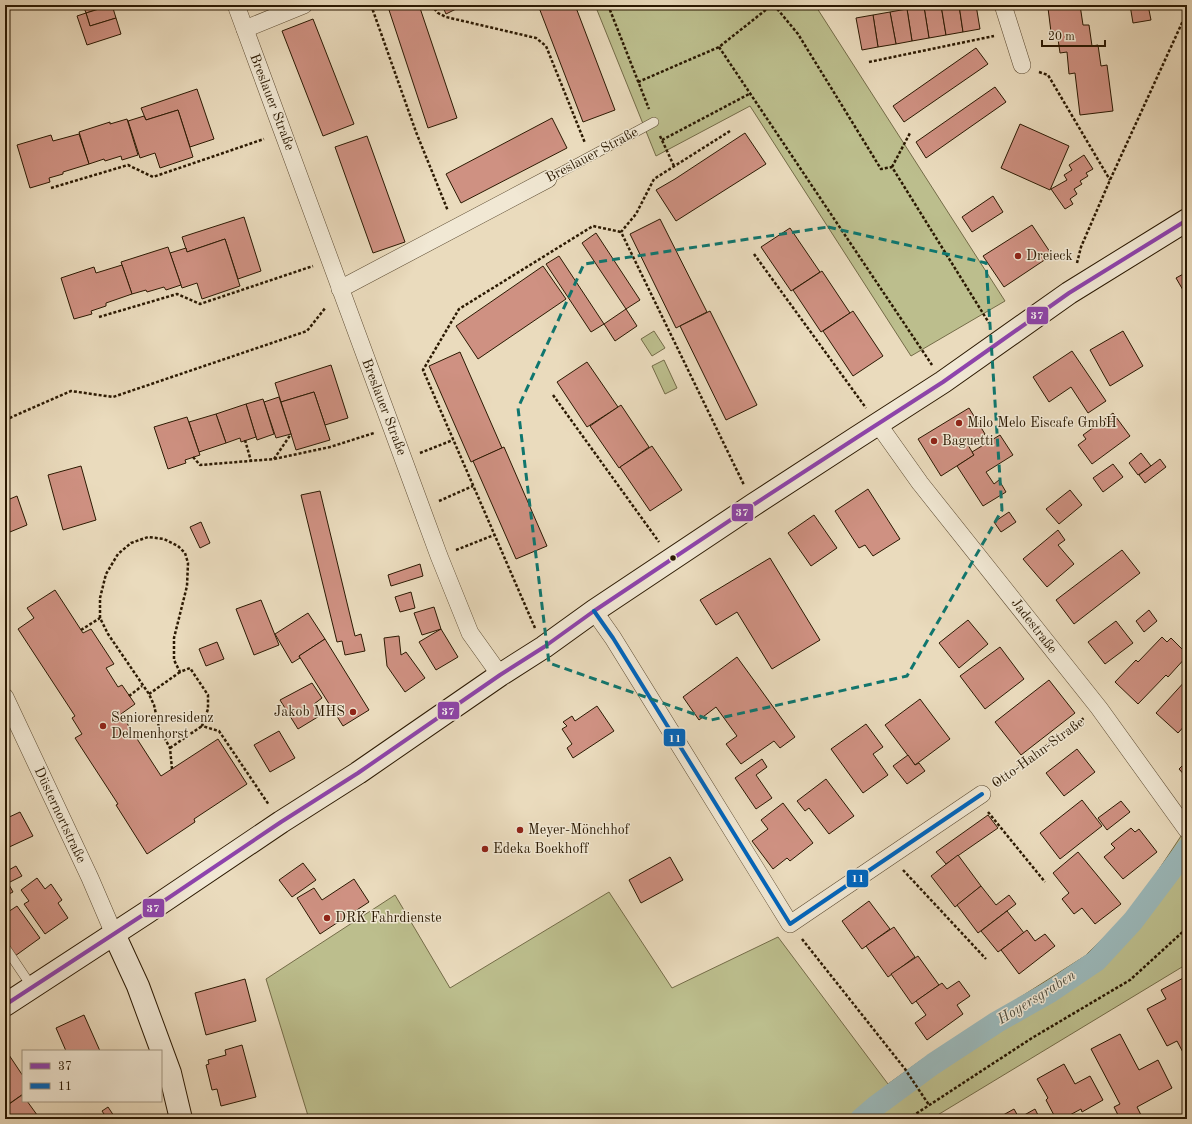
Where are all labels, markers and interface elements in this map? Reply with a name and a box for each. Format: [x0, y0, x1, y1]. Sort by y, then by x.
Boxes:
scale bar [1042, 22, 1105, 48]
text: 20 m [1048, 31, 1075, 43]
street label: Breslauer Straße [247, 52, 297, 152]
street label: Breslauer Straße [544, 125, 640, 185]
place label: Dreieck [1026, 249, 1073, 263]
marker: Dreieck [1013, 251, 1023, 261]
line badge: 37 [1026, 306, 1049, 325]
text: 37 [1031, 311, 1043, 322]
street label: Breslauer Straße [359, 357, 409, 457]
place label: Milo Melo Eiscafe GmbH [967, 416, 1117, 430]
marker: Milo Melo Eiscafe GmbH [954, 418, 964, 428]
place label: Baguetti [942, 434, 994, 448]
marker: Baguetti [929, 436, 939, 446]
line badge: 37 [731, 503, 754, 522]
text: 37 [736, 508, 748, 519]
unlabelled marker [668, 553, 678, 563]
street label: Jadestraße [1008, 596, 1060, 656]
line badge: 37 [437, 701, 460, 720]
place label: Jakob MHS [274, 705, 345, 719]
marker: Jakob MHS [348, 707, 358, 717]
text: 37 [442, 707, 454, 718]
place label: Seniorenresidenz Delmenhorst [111, 711, 214, 741]
street label: Otto-Hahn-Straße [989, 715, 1087, 791]
marker: Seniorenresidenz Delmenhorst [98, 721, 108, 731]
line badge: 11 [663, 728, 686, 747]
text: 11 [669, 734, 681, 745]
street label: Düsternortstraße [32, 765, 88, 865]
place label: Meyer-Mönchhof [528, 823, 631, 837]
marker: Meyer-Mönchhof [515, 825, 525, 835]
place label: Edeka Boekhoff [493, 842, 590, 856]
marker: Edeka Boekhoff [480, 844, 490, 854]
line badge: 11 [846, 869, 869, 888]
text: 11 [852, 874, 864, 885]
line badge: 37 [142, 898, 165, 918]
text: 37 [147, 904, 159, 915]
place label: DRK Fahrdienste [335, 911, 442, 925]
marker: DRK Fahrdienste [322, 913, 332, 923]
water label: Hoyersgraben [994, 968, 1079, 1029]
legend [22, 1050, 162, 1102]
text: 37 [58, 1061, 72, 1073]
text: 11 [58, 1081, 72, 1093]

